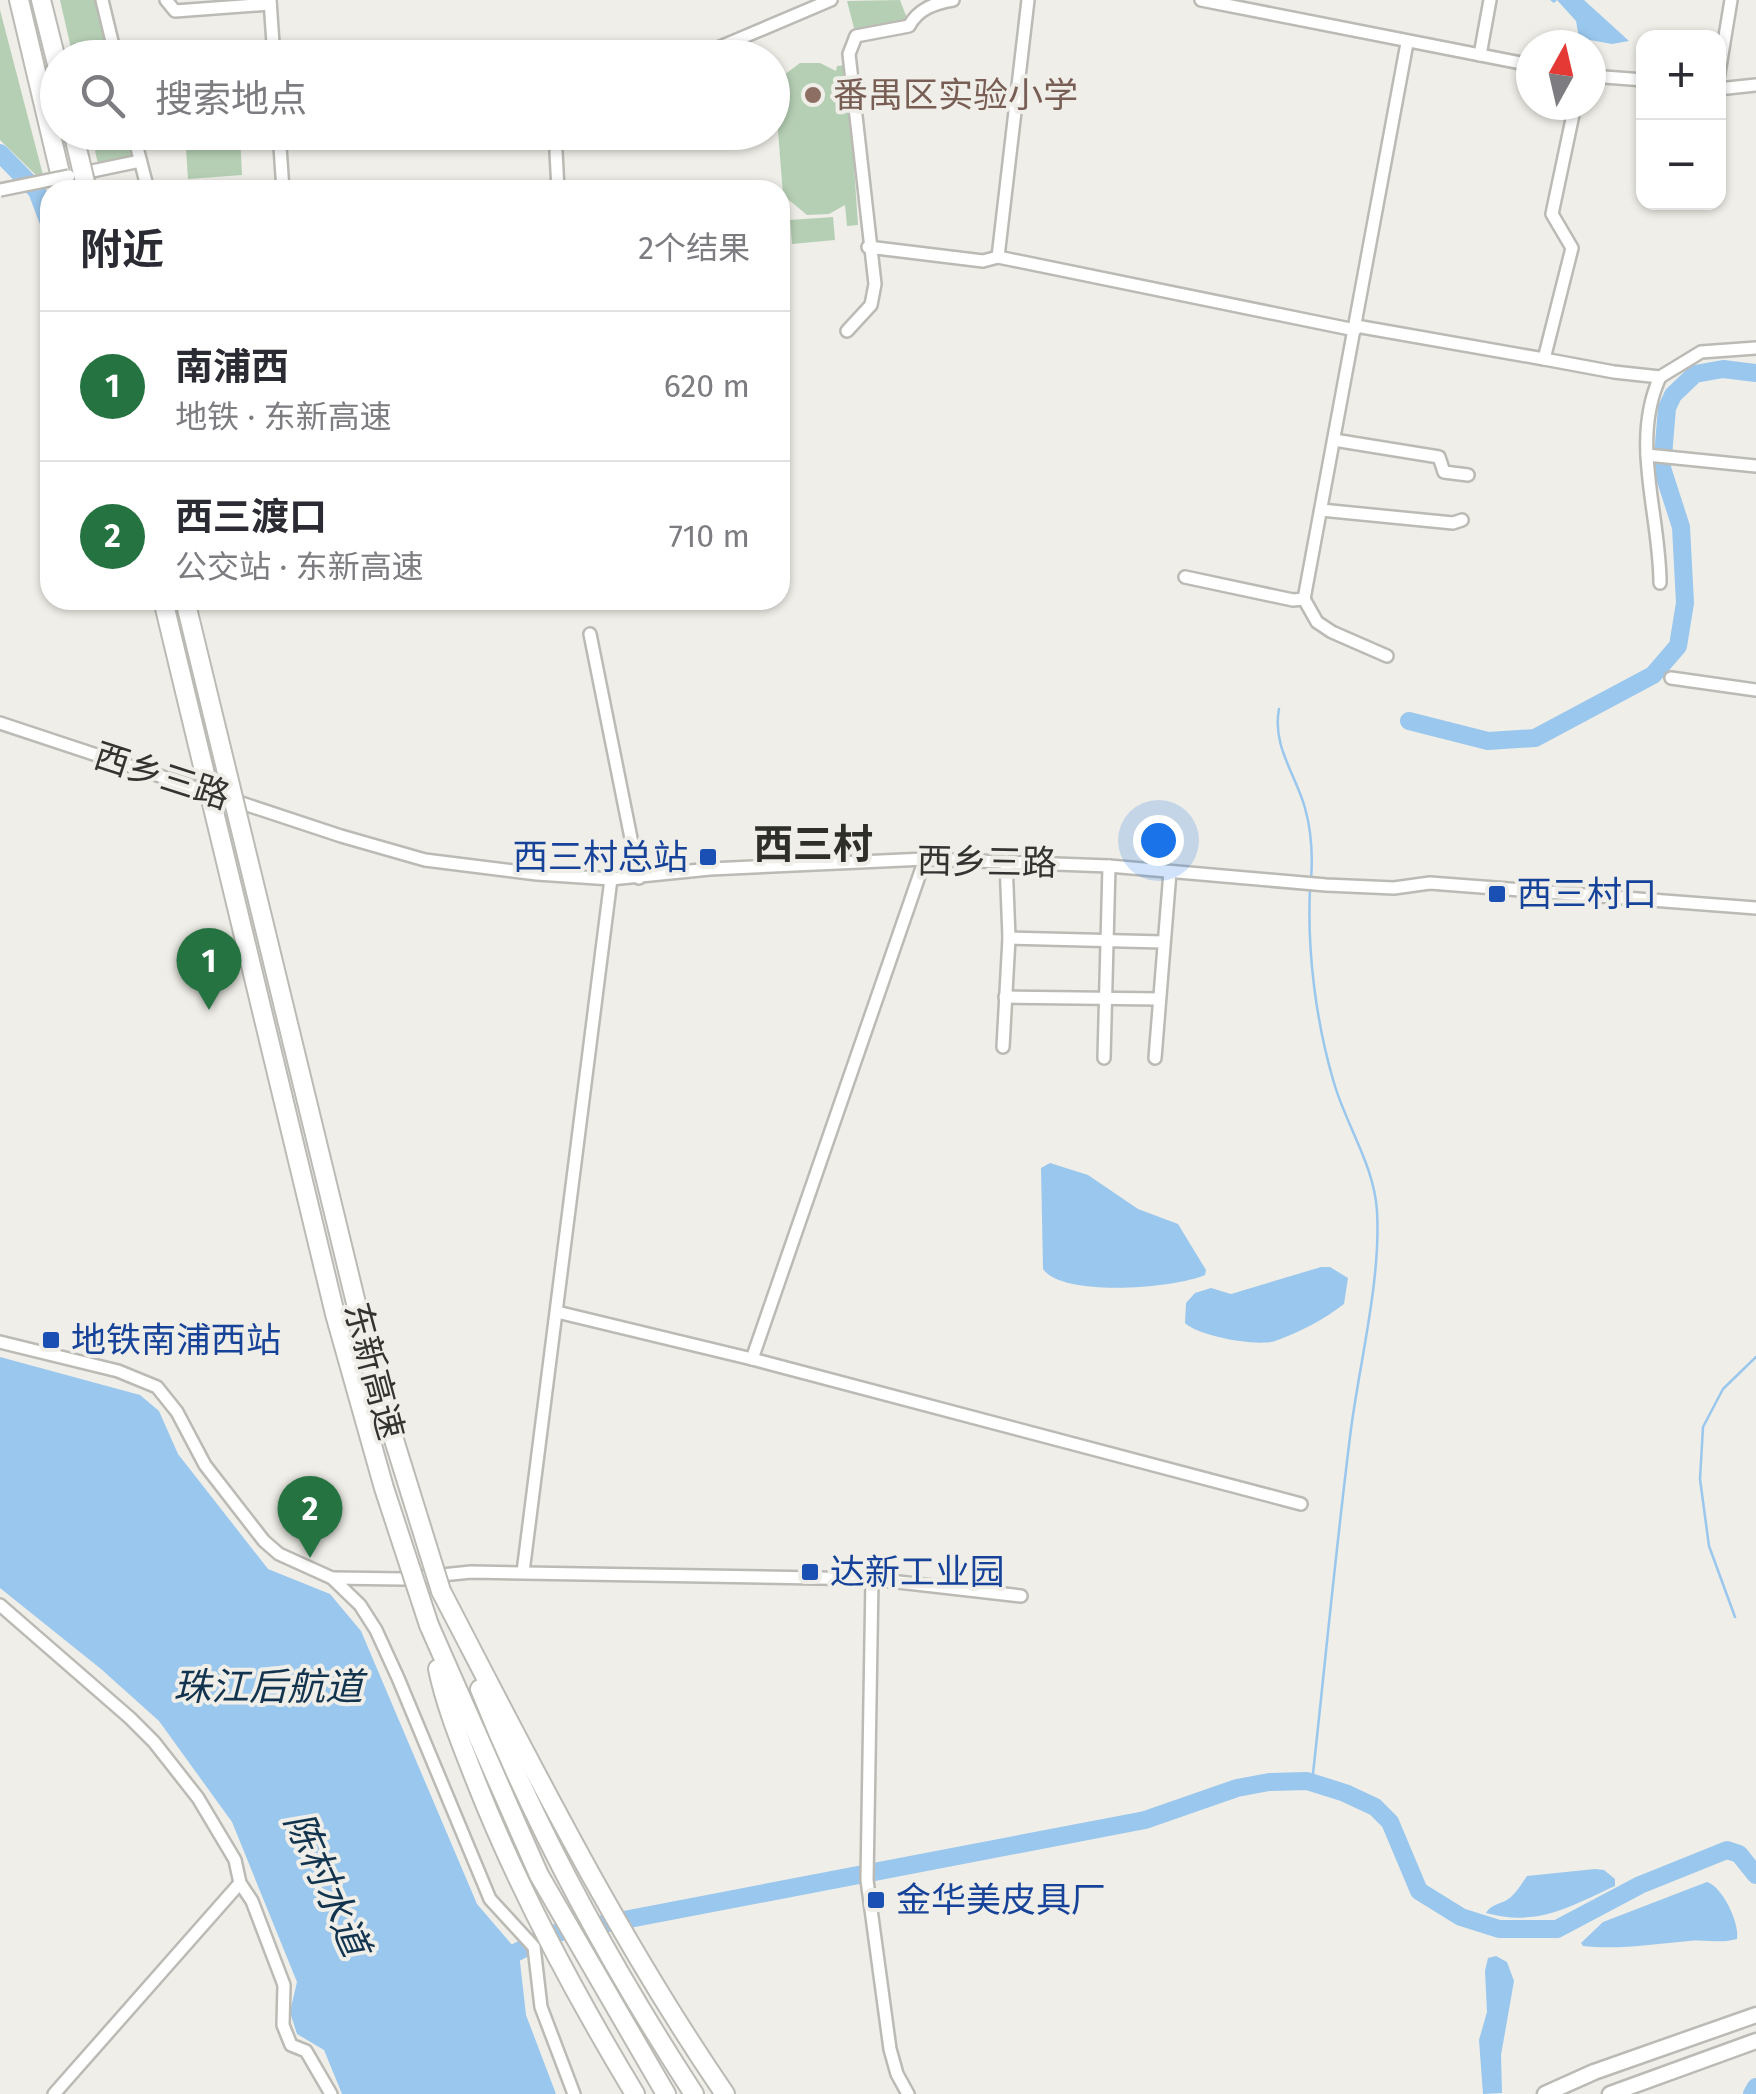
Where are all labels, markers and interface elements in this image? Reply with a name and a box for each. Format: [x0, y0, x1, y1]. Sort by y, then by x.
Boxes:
north arrow [1516, 30, 1606, 120]
map controls [1636, 30, 1726, 210]
button: + [1636, 30, 1726, 120]
search box [40, 40, 790, 150]
icon: search [75, 68, 130, 123]
place label: 番禺区实验小学 [833, 74, 1078, 116]
text: 搜索地点 [155, 76, 307, 122]
marker: 番禺区实验小学 [802, 84, 824, 106]
button: − [1636, 120, 1726, 210]
text: 附近 [80, 225, 164, 275]
text: 2个结果 [638, 229, 750, 267]
text: 南浦西 [175, 344, 289, 390]
text: 1 [105, 367, 120, 405]
text: 620 m [664, 367, 750, 405]
text: 地铁 · 东新高速 [175, 398, 392, 436]
text: 西三渡口 [175, 494, 327, 540]
text: 2 [104, 517, 121, 555]
text: 710 m [669, 517, 750, 555]
text: 公交站 · 东新高速 [175, 548, 424, 586]
street label: 西乡三路 [89, 734, 235, 818]
your location [1133, 815, 1184, 866]
district label: 西三村 [753, 821, 873, 869]
place label: 西三村总站 [513, 836, 688, 878]
street label: 西乡三路 [917, 840, 1057, 884]
marker: 西三村总站 [697, 846, 719, 868]
place label: 西三村口 [1517, 873, 1657, 915]
marker: 西三村口 [1486, 883, 1508, 905]
pin: 1 [176, 928, 242, 1010]
street label: 东新高速 [336, 1298, 412, 1444]
place label: 地铁南浦西站 [71, 1319, 281, 1361]
marker: 地铁南浦西站 [40, 1329, 62, 1351]
pin: 2 [278, 1476, 342, 1558]
place label: 达新工业园 [830, 1551, 1005, 1593]
marker: 达新工业园 [799, 1561, 821, 1583]
water label: 珠江后航道 [173, 1664, 368, 1710]
water label: 陈村水道 [275, 1805, 381, 1967]
place label: 金华美皮具厂 [896, 1879, 1106, 1921]
marker: 金华美皮具厂 [865, 1889, 887, 1911]

